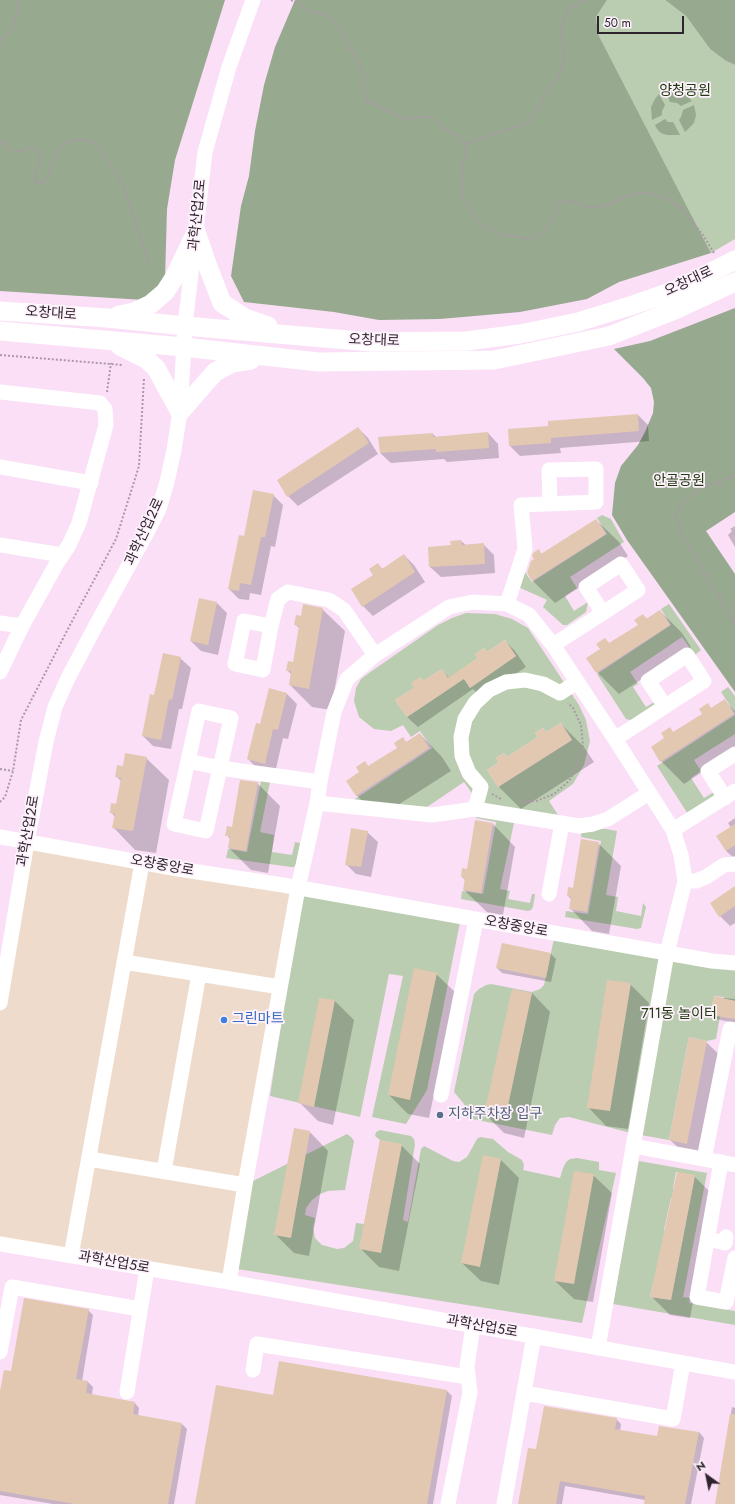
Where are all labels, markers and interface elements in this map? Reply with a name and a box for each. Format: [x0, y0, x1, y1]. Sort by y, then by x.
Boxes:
scale bar [599, 8, 686, 34]
text: 50 m [604, 14, 631, 32]
park label: 양청공원 [659, 84, 711, 100]
street label: 과학산업2로 [186, 178, 210, 252]
street label: 오창대로 [662, 264, 716, 300]
street label: 오창대로 [25, 304, 77, 324]
street label: 오창대로 [348, 332, 400, 350]
park label: 안골공원 [653, 474, 705, 490]
street label: 과학산업2로 [122, 496, 168, 568]
street label: 과학산업2로 [14, 794, 44, 868]
street label: 오창중앙로 [129, 852, 195, 880]
street label: 오창중앙로 [483, 913, 549, 941]
park label: 711동 놀이터 [641, 1007, 717, 1023]
place label: 그린마트 [232, 1012, 284, 1028]
marker: 그린마트 [219, 1015, 229, 1025]
place label: 지하주차장 입구 [448, 1107, 542, 1123]
marker: 지하주차장 입구 [435, 1110, 445, 1120]
street label: 과학산업5로 [77, 1248, 151, 1278]
street label: 과학산업5로 [445, 1312, 519, 1342]
north arrow [687, 1456, 727, 1496]
text: N [692, 1457, 708, 1475]

